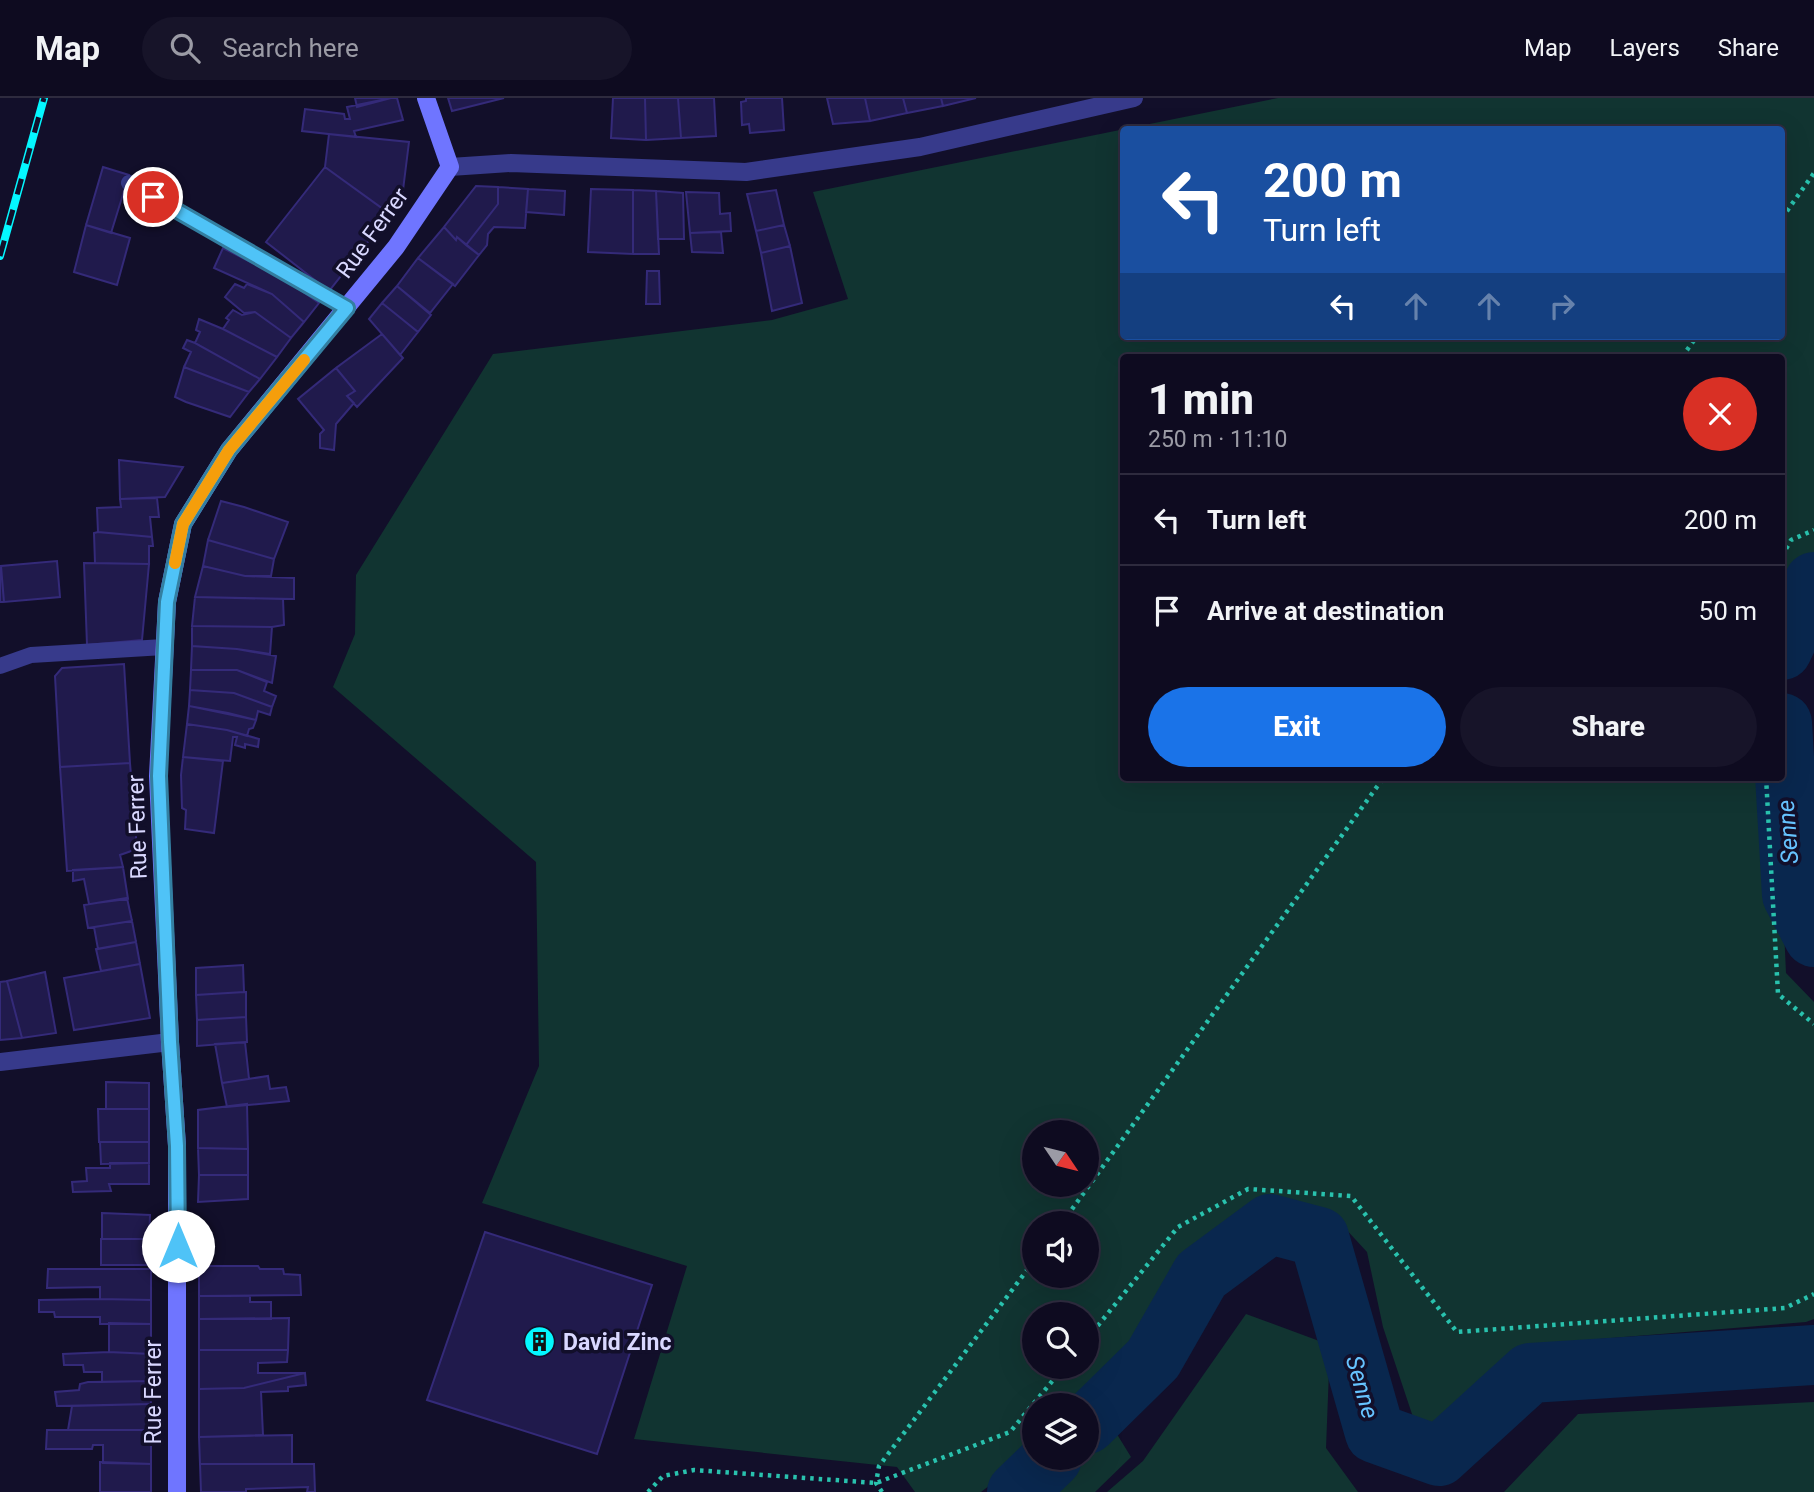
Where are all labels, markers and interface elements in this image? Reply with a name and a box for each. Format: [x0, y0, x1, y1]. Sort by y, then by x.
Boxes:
search box [142, 17, 632, 80]
text: Map [35, 29, 100, 68]
icon: search [166, 29, 204, 67]
text: Search here [222, 33, 359, 63]
text: Map [1524, 34, 1572, 62]
text: Layers [1610, 34, 1680, 62]
text: Share [1718, 34, 1779, 62]
text: 200 m [1263, 152, 1402, 209]
icon: left [1148, 154, 1239, 245]
pin [123, 167, 183, 227]
icon: arrive [134, 178, 172, 216]
street label: Rue Ferrer [331, 183, 414, 284]
text: Turn left [1263, 211, 1381, 249]
icon: left [1324, 287, 1362, 325]
icon: ahead [1397, 287, 1435, 325]
icon: ahead [1470, 287, 1508, 325]
icon: right [1543, 287, 1581, 325]
text: 1 min [1148, 375, 1254, 424]
button: close [1683, 377, 1757, 451]
text: 250 m · 11:10 [1148, 426, 1287, 453]
icon: left [1148, 501, 1186, 539]
text: Turn left [1207, 505, 1306, 535]
text: 200 m [1684, 505, 1757, 535]
icon: arrive [1148, 592, 1186, 630]
text: Arrive at destination [1207, 596, 1444, 626]
text: 50 m [1699, 596, 1757, 626]
button: Exit [1148, 687, 1446, 767]
button: Share [1460, 687, 1757, 767]
street label: Rue Ferrer [122, 774, 153, 880]
water label: Senne [1772, 799, 1804, 865]
north arrow [1022, 1120, 1099, 1197]
map controls [1022, 1120, 1099, 1470]
position arrow [141, 1209, 215, 1283]
button: sound [1022, 1211, 1099, 1288]
button: search [1022, 1302, 1099, 1379]
building icon: David Zinc [523, 1325, 557, 1359]
place label: David Zinc [563, 1329, 671, 1356]
street label: Rue Ferrer [140, 1339, 167, 1444]
water label: Senne [1340, 1352, 1384, 1422]
button: layers [1022, 1393, 1099, 1470]

